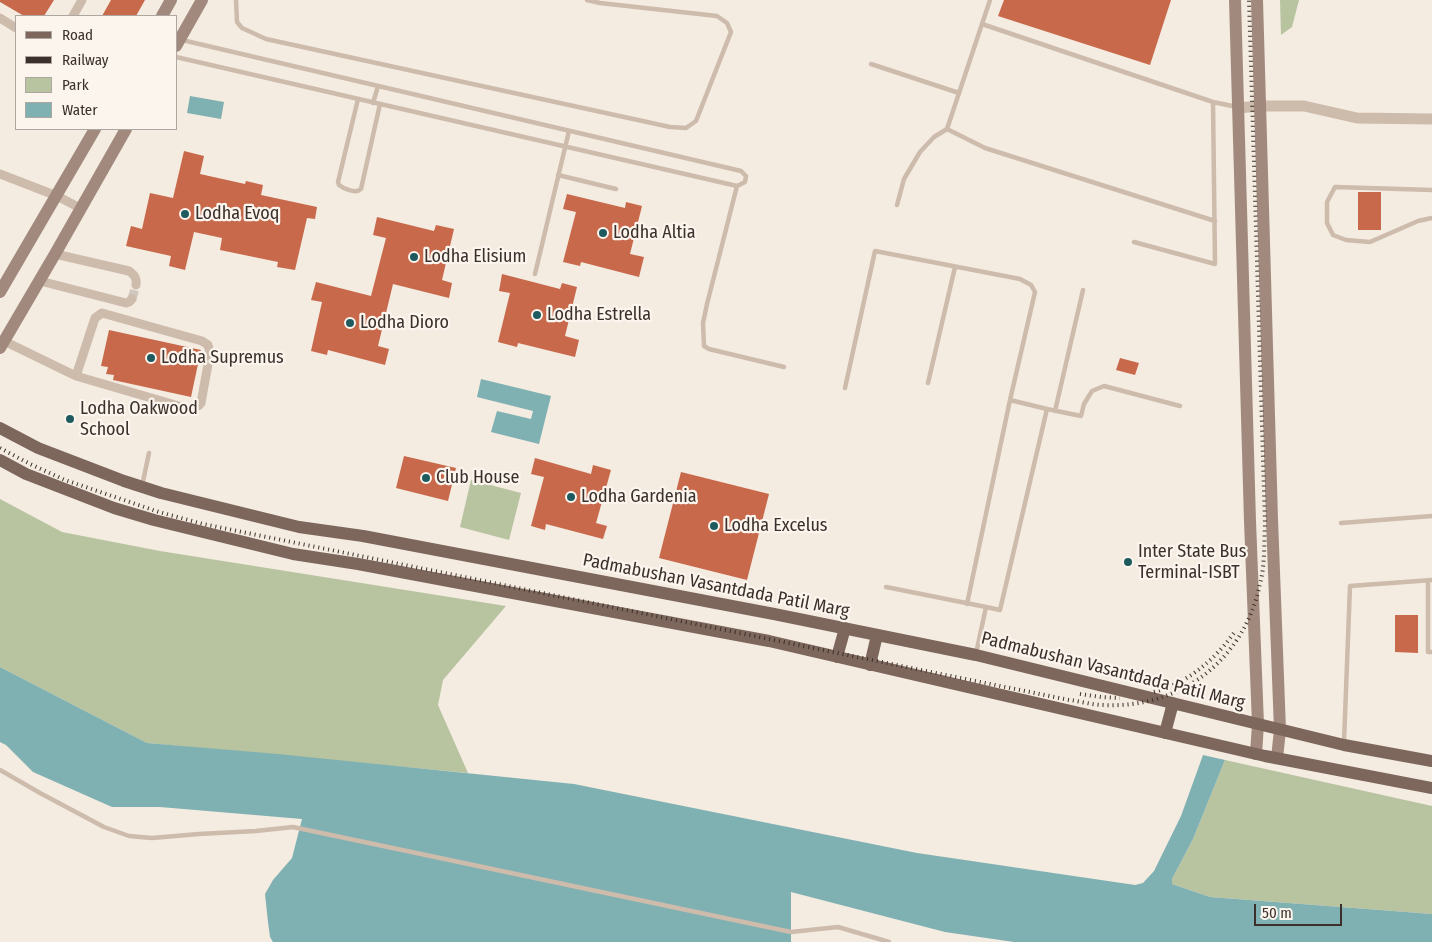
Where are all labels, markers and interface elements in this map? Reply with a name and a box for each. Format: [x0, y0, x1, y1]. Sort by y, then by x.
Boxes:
legend [15, 15, 178, 130]
text: Road [62, 26, 93, 44]
text: Railway [62, 51, 109, 69]
text: Park [62, 76, 89, 94]
text: Water [62, 101, 97, 119]
place label: Lodha Evoq [195, 203, 279, 225]
marker: Lodha Evoq [179, 208, 191, 220]
place label: Lodha Altia [613, 222, 696, 244]
marker: Lodha Altia [597, 227, 609, 239]
place label: Lodha Elisium [424, 246, 526, 268]
marker: Lodha Elisium [408, 251, 420, 263]
place label: Lodha Estrella [547, 304, 651, 326]
marker: Lodha Estrella [531, 309, 543, 321]
place label: Lodha Dioro [360, 312, 449, 334]
marker: Lodha Dioro [344, 317, 356, 329]
place label: Lodha Supremus [161, 347, 284, 369]
marker: Lodha Supremus [145, 352, 157, 364]
place label: Lodha Oakwood School [80, 398, 198, 440]
marker: Lodha Oakwood School [64, 413, 76, 425]
place label: Club House [436, 467, 519, 489]
marker: Club House [420, 472, 432, 484]
place label: Lodha Gardenia [581, 486, 697, 508]
marker: Lodha Gardenia [565, 491, 577, 503]
place label: Lodha Excelus [724, 515, 827, 537]
marker: Lodha Excelus [708, 520, 720, 532]
place label: Inter State Bus Terminal-ISBT [1138, 541, 1246, 584]
street label: Padmabushan Vasantdada Patil Marg [581, 550, 851, 622]
marker: Inter State Bus Terminal-ISBT [1122, 556, 1134, 568]
street label: Padmabushan Vasantdada Patil Marg [979, 628, 1247, 714]
scale bar [1257, 894, 1344, 926]
text: 50 m [1262, 904, 1292, 922]

